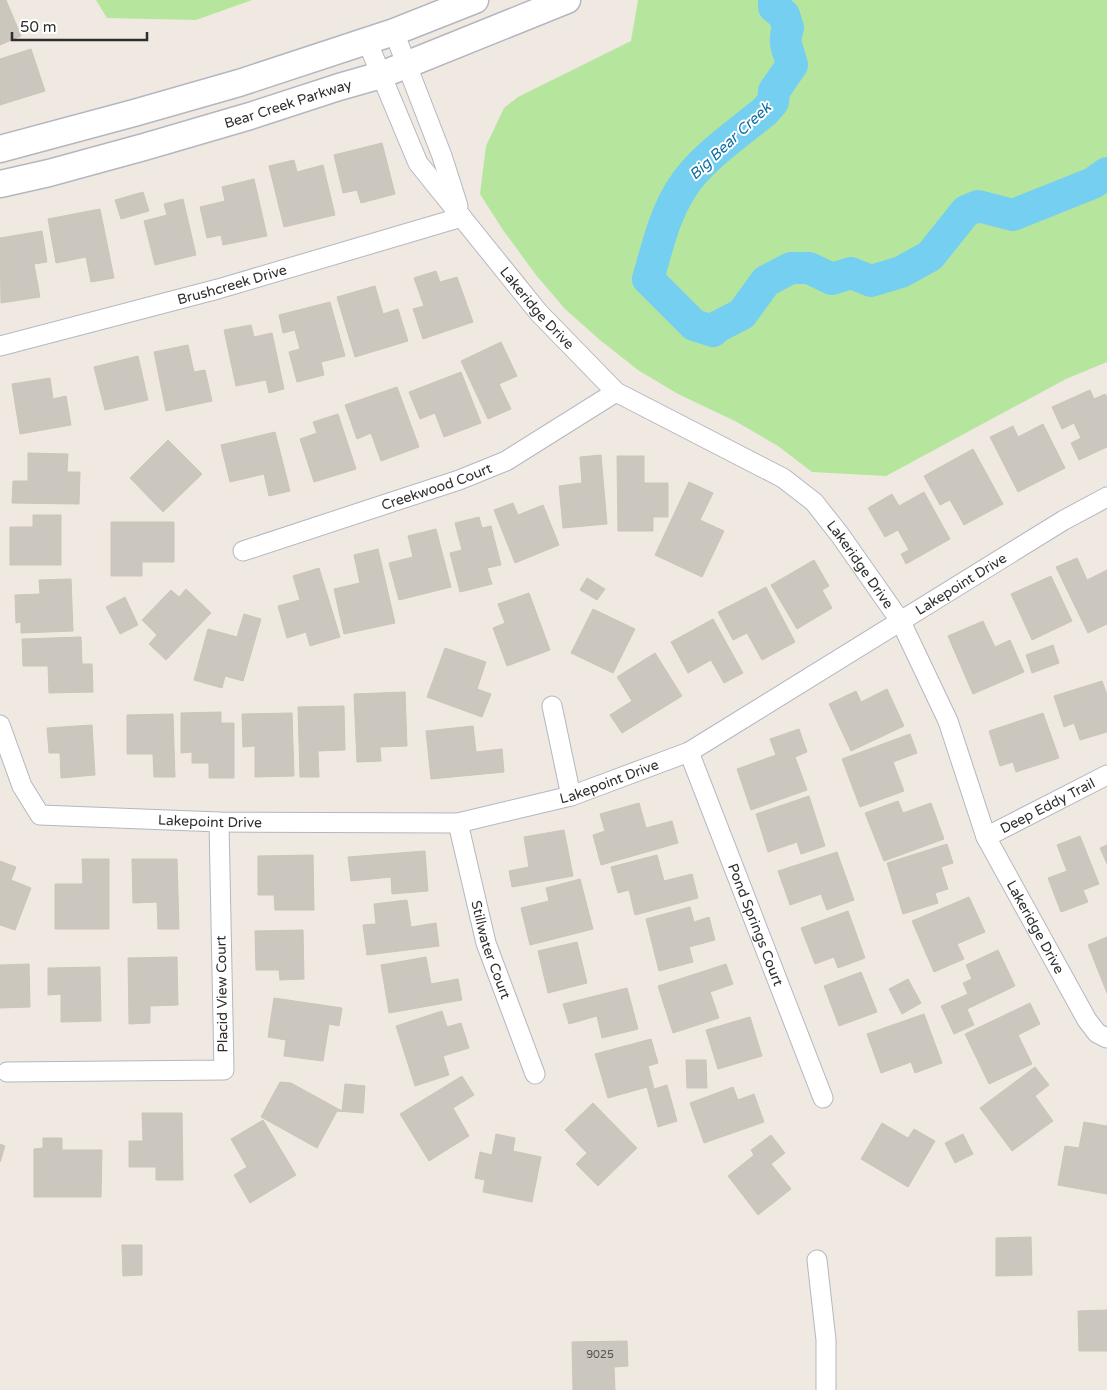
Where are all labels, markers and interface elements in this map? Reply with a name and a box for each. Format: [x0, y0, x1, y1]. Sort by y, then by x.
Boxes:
scale bar [12, 10, 148, 42]
text: 50 m [20, 18, 57, 36]
street label: Bear Creek Parkway [222, 75, 354, 132]
water label: Big Bear Creek [685, 97, 776, 183]
street label: Brushcreek Drive [175, 261, 289, 308]
street label: Lakeridge Drive [497, 263, 578, 353]
street label: Creekwood Court [379, 459, 495, 514]
street label: Lakeridge Drive [823, 517, 897, 612]
street label: Lakepoint Drive [912, 549, 1010, 618]
street label: Lakepoint Drive [558, 756, 661, 807]
street label: Deep Eddy Trail [997, 774, 1098, 837]
street label: Lakepoint Drive [158, 811, 262, 831]
street label: Pond Springs Court [724, 861, 787, 989]
street label: Lakeridge Drive [1003, 877, 1068, 977]
street label: Stillwater Court [468, 899, 515, 1002]
street label: Placid View Court [212, 935, 232, 1053]
house number: 9025 [586, 1348, 614, 1361]

